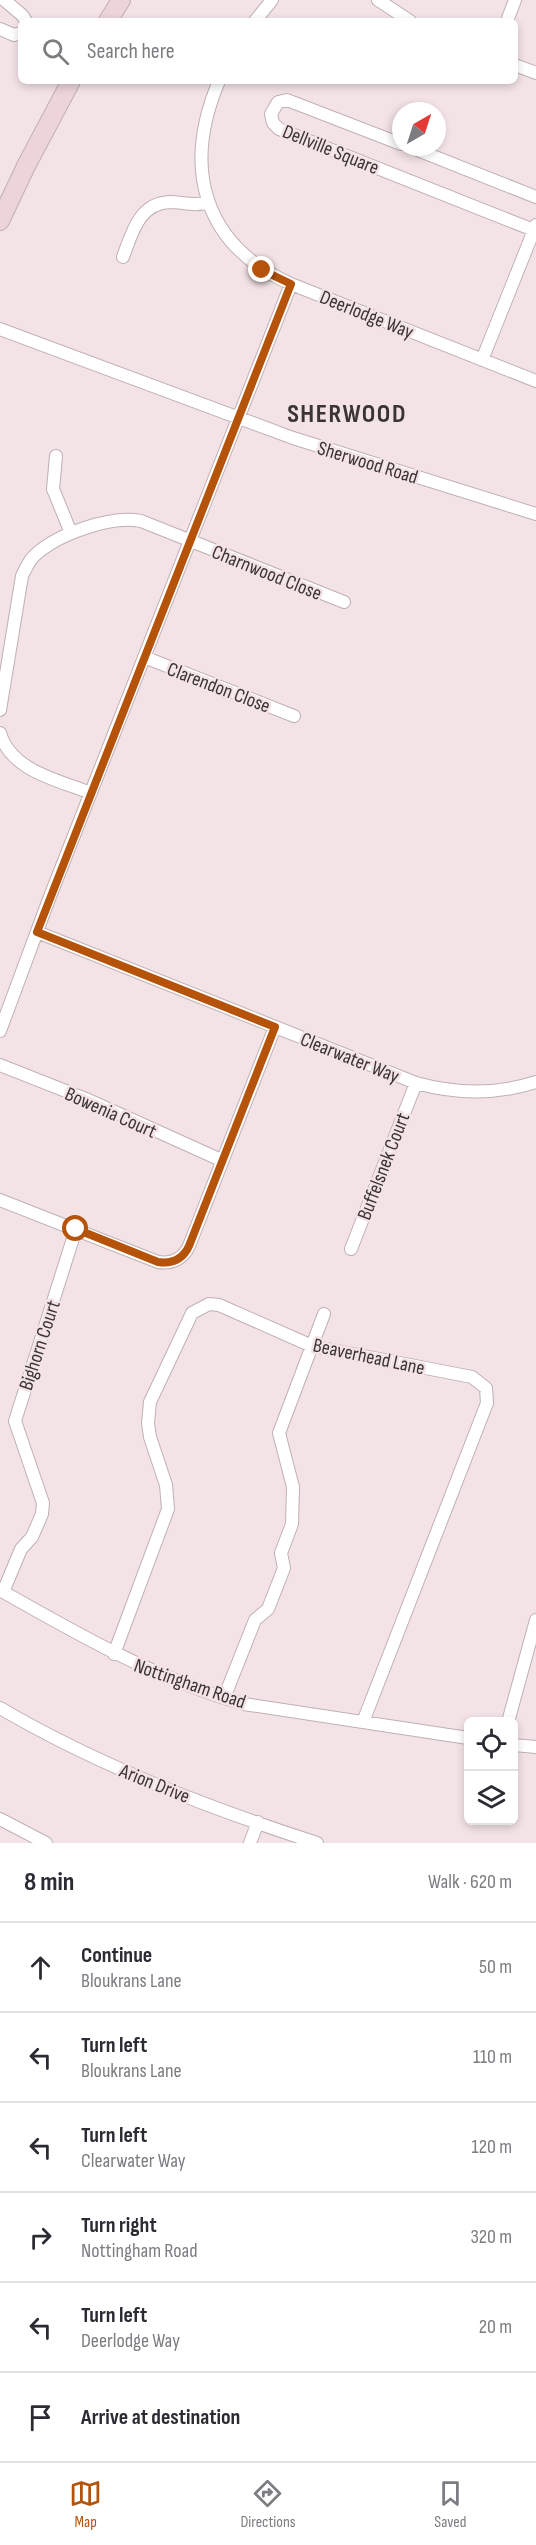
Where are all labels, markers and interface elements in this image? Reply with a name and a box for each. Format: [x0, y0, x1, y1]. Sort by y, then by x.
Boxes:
search box [18, 18, 518, 84]
icon: search [39, 35, 72, 68]
text: Search here [87, 38, 174, 65]
north arrow [392, 102, 446, 156]
street label: Dellville Square [279, 120, 382, 180]
route end [248, 256, 274, 282]
street label: Deerlodge Way [316, 285, 417, 345]
district label: SHERWOOD [287, 399, 407, 430]
street label: Sherwood Road [315, 436, 421, 490]
street label: Charnwood Close [208, 540, 325, 606]
street label: Clarendon Close [164, 657, 274, 719]
street label: Clearwater Way [297, 1027, 403, 1089]
street label: Bowenia Court [61, 1082, 160, 1144]
street label: Buffelsnek Court [352, 1109, 415, 1223]
route start [62, 1215, 88, 1241]
street label: Bighorn Court [14, 1297, 66, 1393]
street label: Beaverhead Lane [311, 1333, 427, 1381]
street label: Nottingham Road [131, 1654, 249, 1714]
map controls [464, 1717, 518, 1825]
button: locate [464, 1717, 518, 1771]
street label: Arion Drive [115, 1759, 193, 1809]
button: layers [464, 1771, 518, 1825]
text: 8 min [24, 1867, 74, 1898]
text: Walk · 620 m [428, 1870, 512, 1894]
text: Continue [81, 1942, 152, 1969]
icon: ahead [24, 1951, 57, 1984]
text: 50 m [479, 1955, 512, 1979]
text: Bloukrans Lane [81, 1969, 182, 1993]
text: Turn left [81, 2032, 147, 2059]
icon: left [24, 2041, 57, 2074]
text: 110 m [473, 2045, 512, 2069]
text: Bloukrans Lane [81, 2059, 182, 2083]
text: Turn left [81, 2122, 147, 2149]
icon: left [24, 2131, 57, 2164]
text: 120 m [472, 2135, 512, 2159]
text: Clearwater Way [81, 2149, 186, 2173]
text: Turn right [81, 2212, 157, 2239]
icon: right [24, 2221, 57, 2254]
text: 320 m [470, 2225, 512, 2249]
text: Nottingham Road [81, 2239, 198, 2263]
text: Turn left [81, 2302, 147, 2329]
icon: left [24, 2311, 57, 2344]
text: 20 m [479, 2315, 512, 2339]
text: Deerlodge Way [81, 2329, 180, 2353]
icon: arrive [24, 2401, 57, 2434]
text: Arrive at destination [81, 2404, 240, 2431]
tab: Map [69, 2477, 102, 2532]
tab: Directions [240, 2477, 296, 2532]
tab: Saved [434, 2477, 467, 2532]

